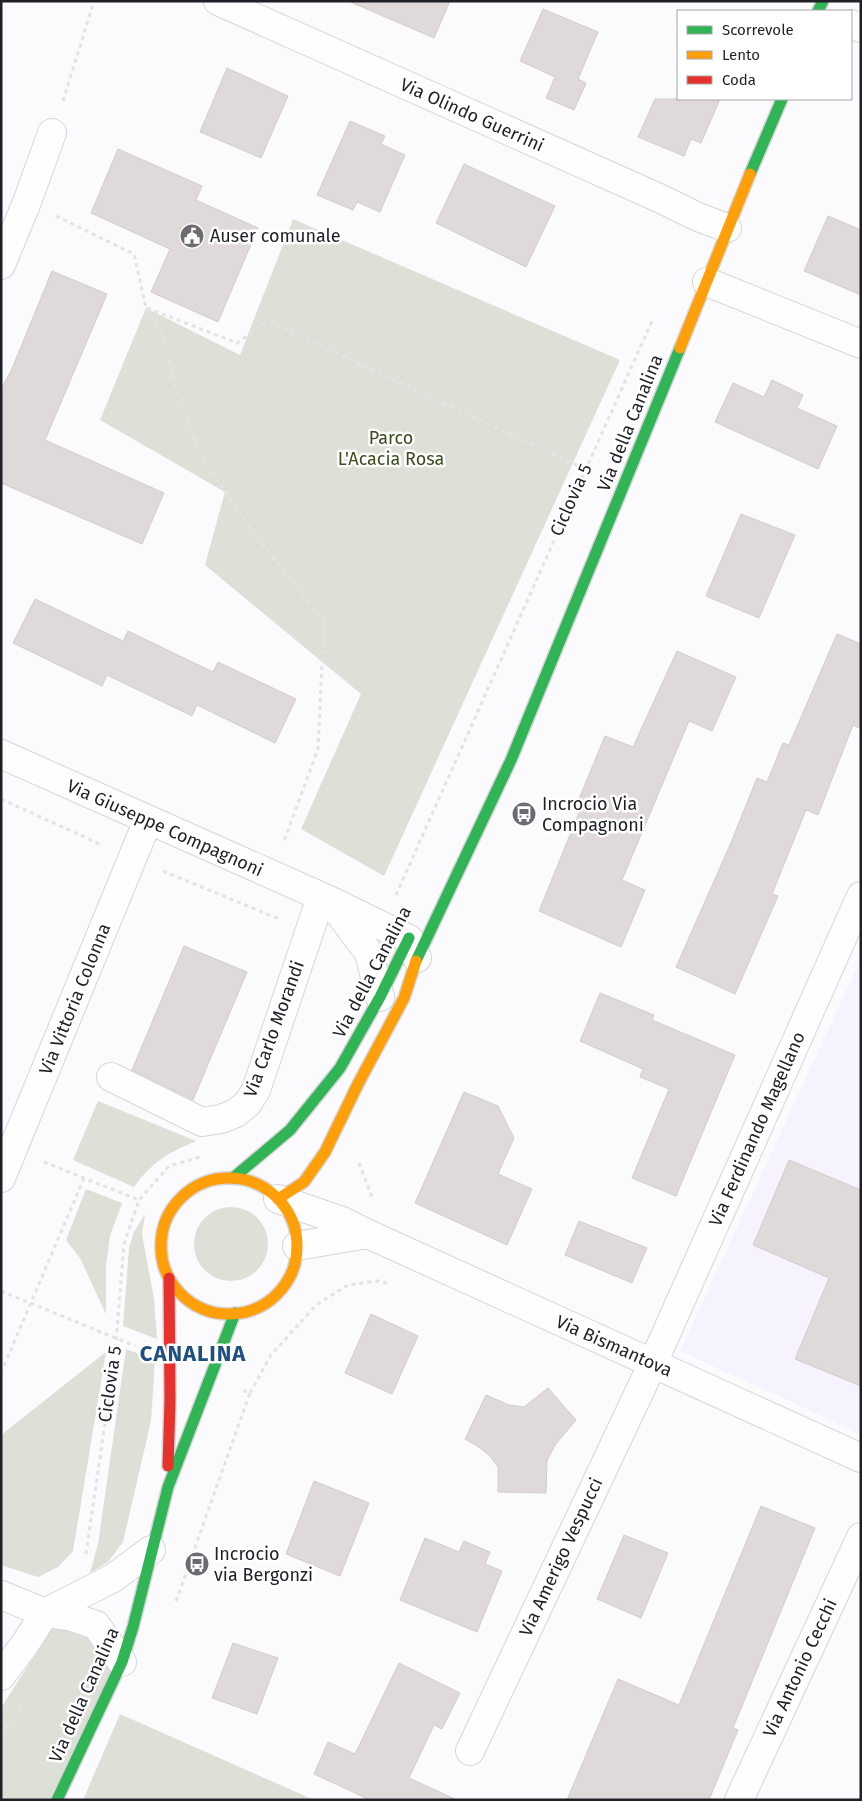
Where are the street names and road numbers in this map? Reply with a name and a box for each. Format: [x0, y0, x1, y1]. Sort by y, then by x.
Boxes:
street label: Via Olindo Guerrini [397, 73, 547, 157]
street label: Via della Canalina [592, 351, 668, 495]
street label: Ciclovia 5 [545, 460, 597, 540]
street label: Via Giuseppe Compagnoni [63, 775, 267, 881]
street label: Via della Canalina [328, 902, 416, 1042]
street label: Via Vittoria Colonna [35, 920, 115, 1078]
street label: Via Carlo Morandi [239, 958, 309, 1100]
street label: Via Ferdinando Magellano [704, 1028, 810, 1230]
street label: Via Bismantova [552, 1311, 676, 1381]
street label: Ciclovia 5 [94, 1344, 126, 1424]
street label: Via Amerigo Vespucci [515, 1474, 607, 1640]
street label: Via Antonio Cecchi [758, 1595, 842, 1741]
street label: Via della Canalina [44, 1624, 124, 1766]

